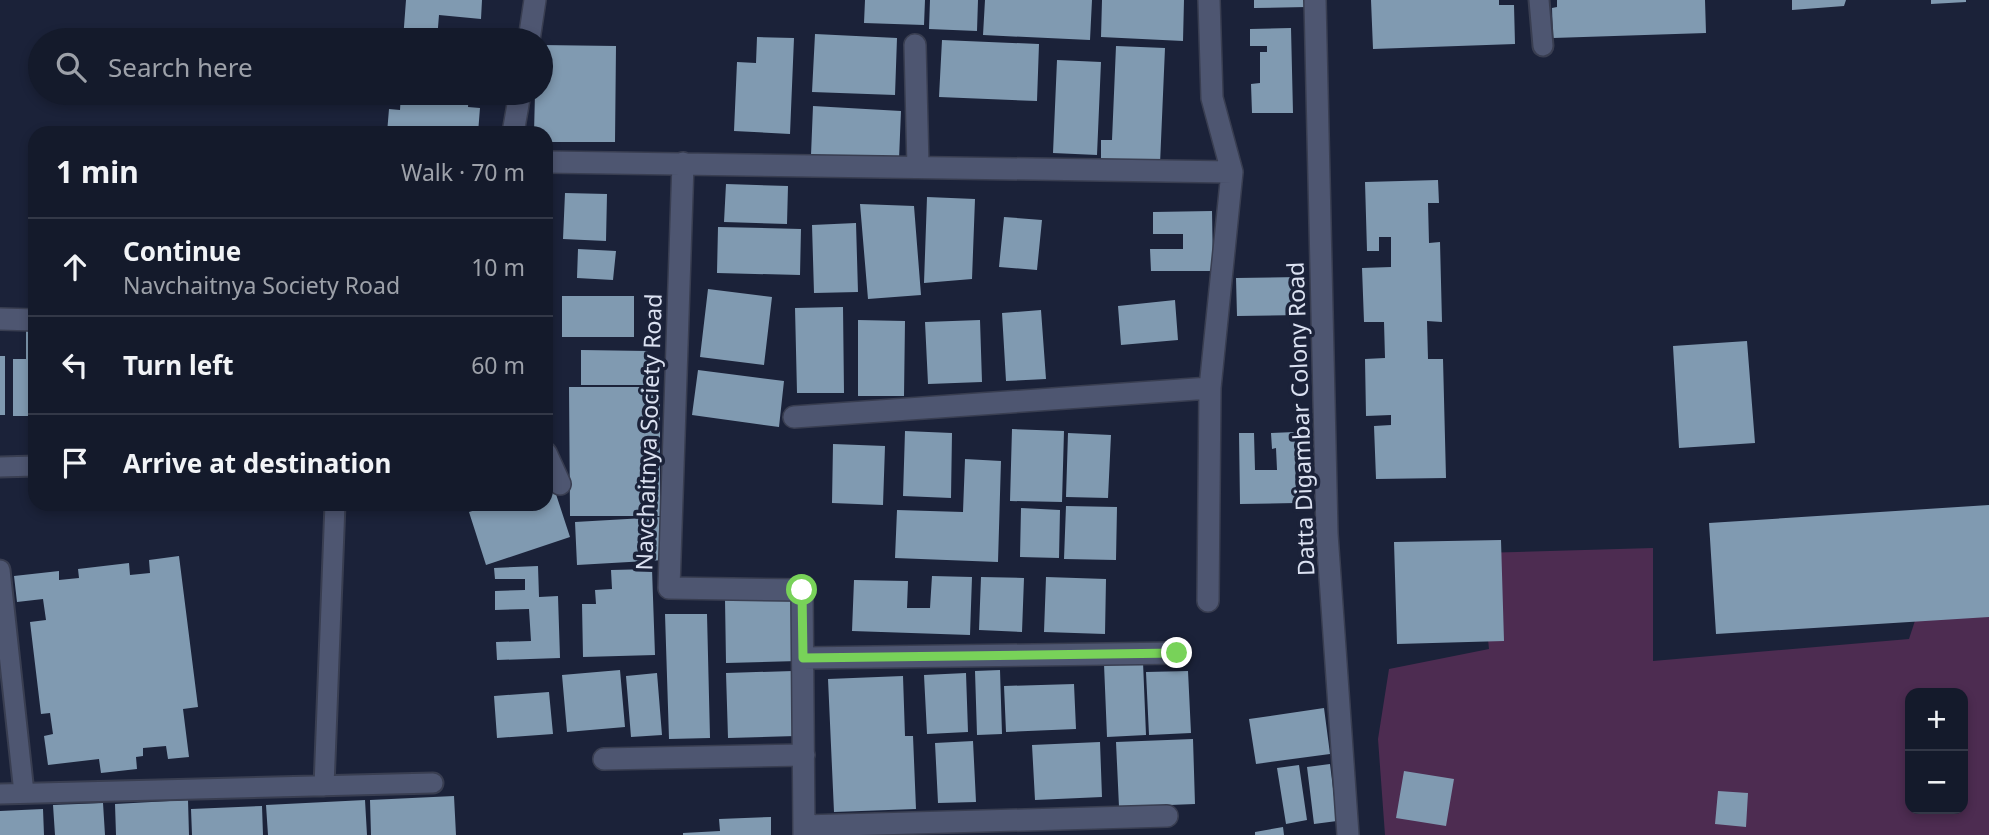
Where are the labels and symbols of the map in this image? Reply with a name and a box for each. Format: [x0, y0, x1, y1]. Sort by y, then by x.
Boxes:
street label: Datta Digambar Colony Road [1279, 261, 1321, 577]
street label: Navchaitnya Society Road [627, 293, 669, 571]
route start [786, 574, 817, 605]
route end [1161, 637, 1192, 668]

